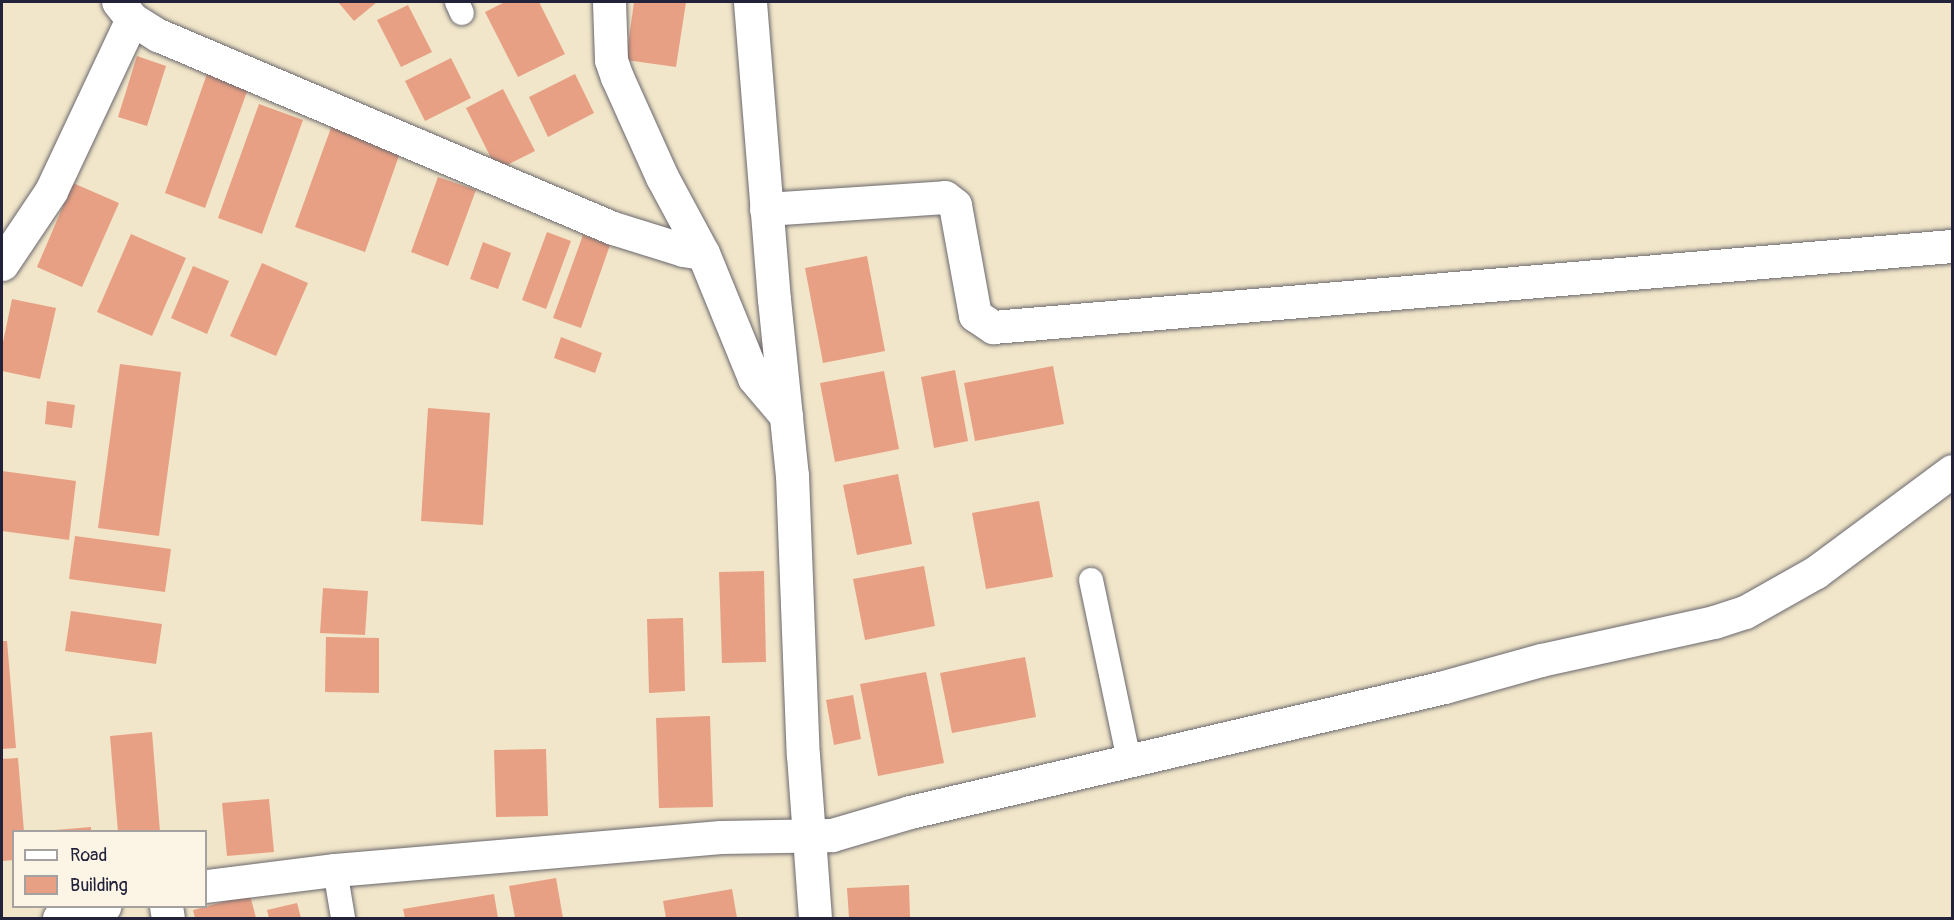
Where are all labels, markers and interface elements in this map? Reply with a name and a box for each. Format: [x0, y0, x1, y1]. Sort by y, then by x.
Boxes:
legend [12, 830, 207, 908]
text: Road [70, 844, 107, 867]
text: Building [70, 874, 128, 897]

